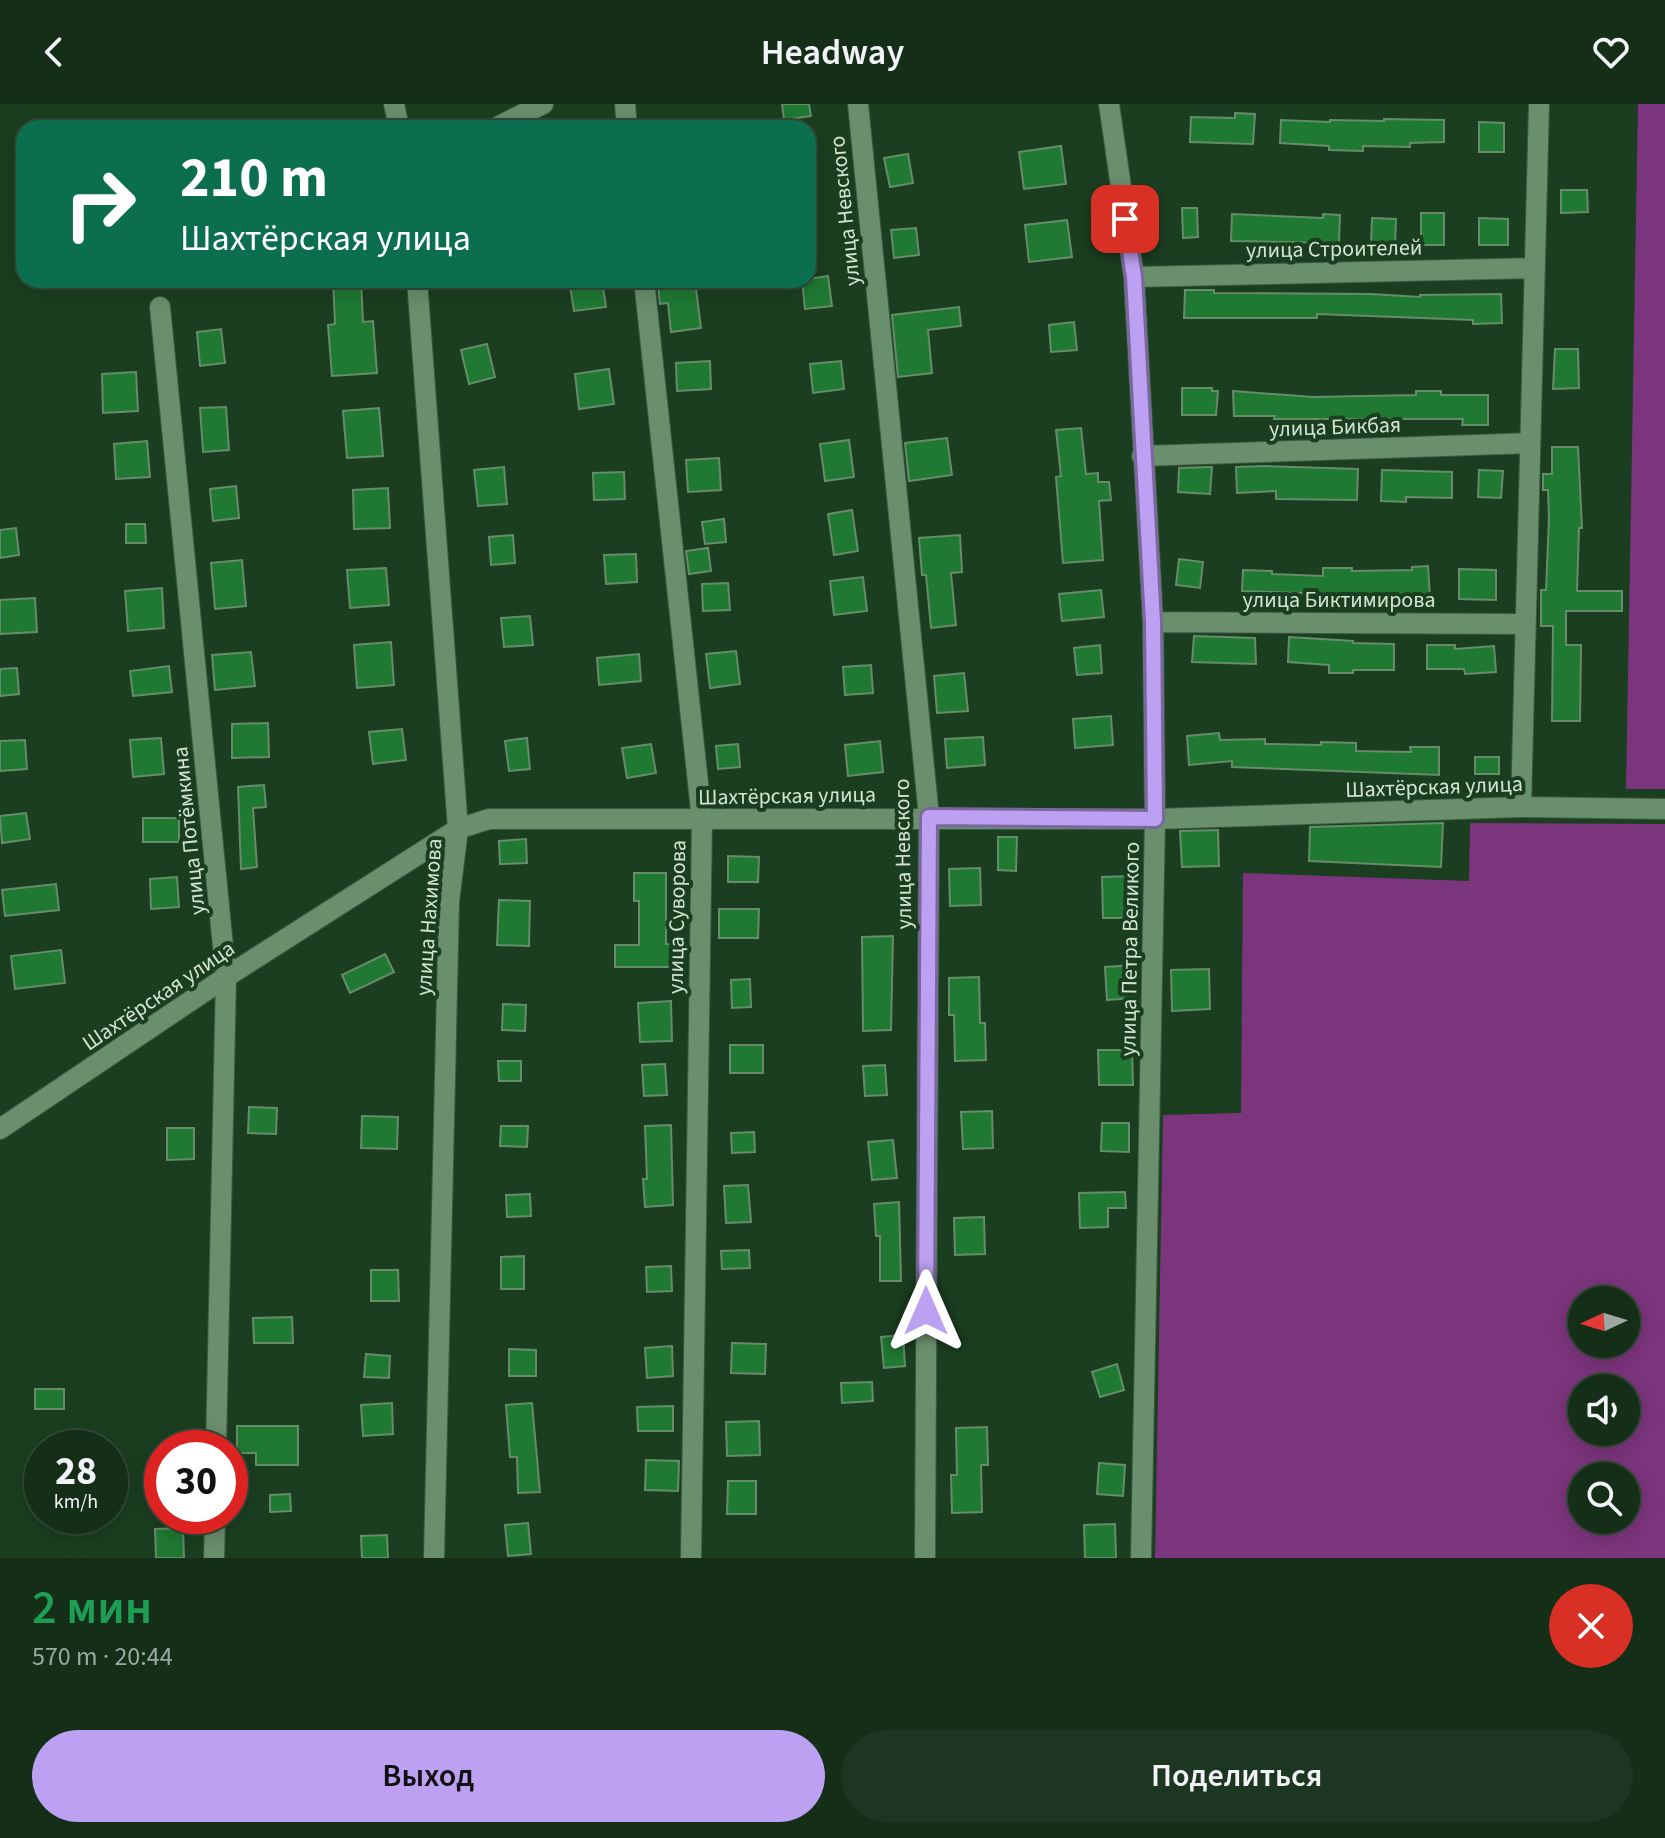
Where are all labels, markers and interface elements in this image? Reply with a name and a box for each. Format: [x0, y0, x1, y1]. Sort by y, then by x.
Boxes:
text: Headway [761, 27, 904, 78]
icon: back [32, 30, 76, 74]
icon: heart [1589, 30, 1633, 74]
street label: улица Невского [821, 134, 869, 288]
text: 210 m [180, 139, 328, 218]
icon: right [48, 152, 152, 256]
pin [1091, 185, 1159, 253]
icon: arrive [1103, 197, 1147, 241]
text: Шахтёрская улица [180, 213, 471, 264]
street label: улица Строителей [1246, 231, 1423, 267]
street label: улица Бикбая [1268, 409, 1402, 445]
street label: улица Биктимирова [1242, 584, 1436, 616]
street label: улица Потёмкина [164, 745, 214, 917]
street label: Шахтёрская улица [1345, 768, 1523, 806]
street label: Шахтёрская улица [698, 778, 876, 814]
street label: улица Невского [886, 778, 920, 930]
street label: улица Нахимова [408, 837, 450, 997]
street label: улица Суворова [660, 840, 694, 994]
street label: улица Петра Великого [1112, 841, 1148, 1057]
street label: Шахтёрская улица [76, 933, 241, 1059]
position arrow [884, 1269, 968, 1353]
north arrow [1568, 1286, 1640, 1358]
map controls [1568, 1286, 1640, 1534]
button: sound [1568, 1374, 1640, 1446]
speed limit sign: 30 [144, 1430, 248, 1534]
text: 28 [55, 1443, 97, 1500]
button: search [1568, 1462, 1640, 1534]
text: km/h [54, 1488, 98, 1516]
text: 2 мин [32, 1574, 152, 1642]
button: close [1549, 1584, 1633, 1668]
text: 570 m · 20:44 [32, 1638, 173, 1675]
button: Выход [32, 1730, 825, 1822]
button: Поделиться [841, 1730, 1633, 1822]

